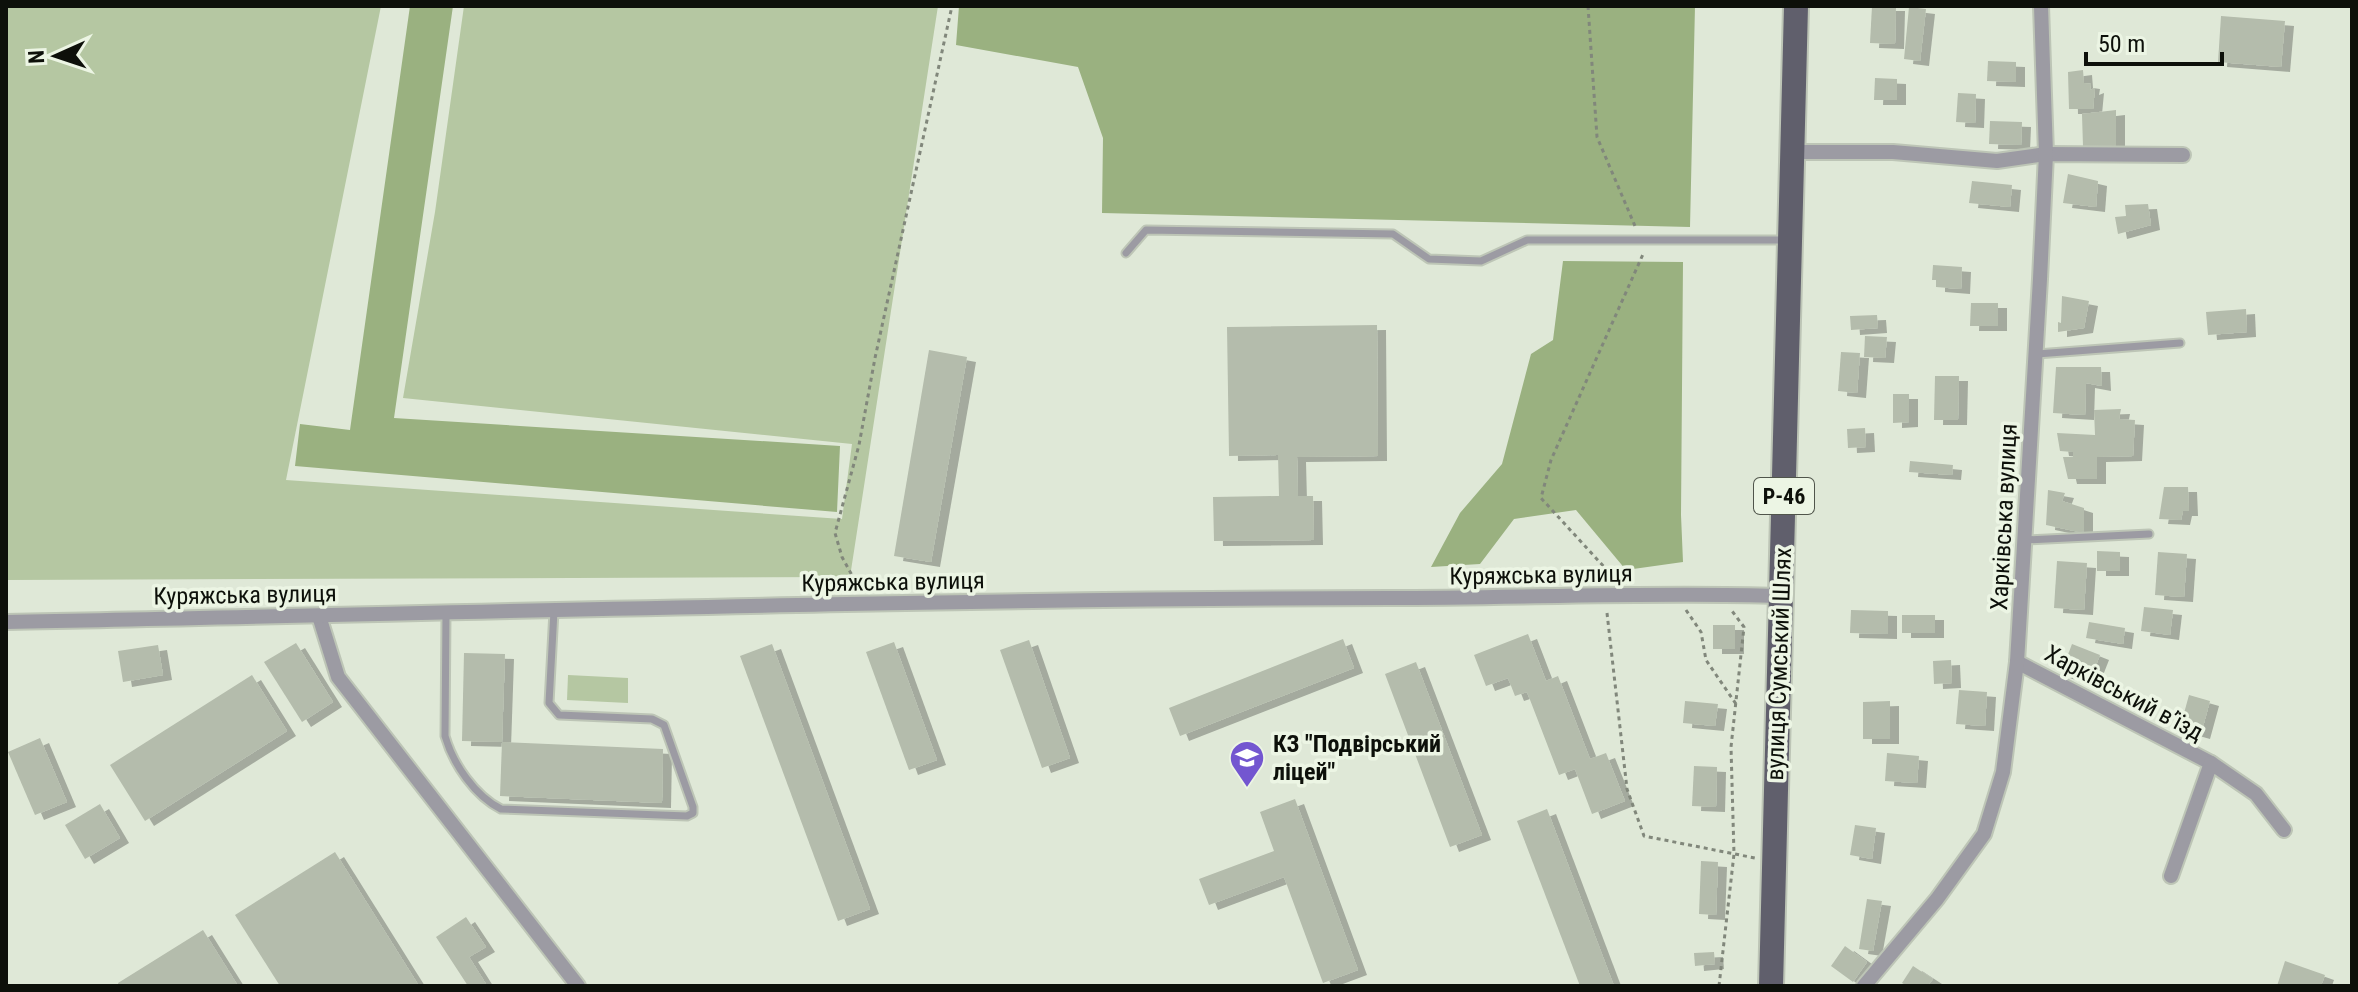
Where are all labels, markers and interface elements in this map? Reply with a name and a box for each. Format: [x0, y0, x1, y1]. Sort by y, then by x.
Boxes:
north arrow [16, 16, 96, 96]
scale bar [2086, 16, 2222, 66]
text: 50 m [2098, 30, 2145, 58]
text: N [24, 50, 49, 64]
street label: Харківська вулиця [1985, 423, 2023, 611]
road number: Р-46 [1754, 478, 1814, 514]
street label: вулиця Сумський Шлях [1761, 547, 1797, 781]
street label: Куряжська вулиця [1449, 559, 1633, 591]
street label: Куряжська вулиця [801, 566, 985, 598]
street label: Куряжська вулиця [153, 579, 337, 611]
street label: Харківський в’їзд [2040, 639, 2208, 747]
place label: КЗ "Подвірський ліцей" [1273, 730, 1441, 786]
school or university icon: КЗ "Подвірський ліцей" [1228, 739, 1266, 789]

